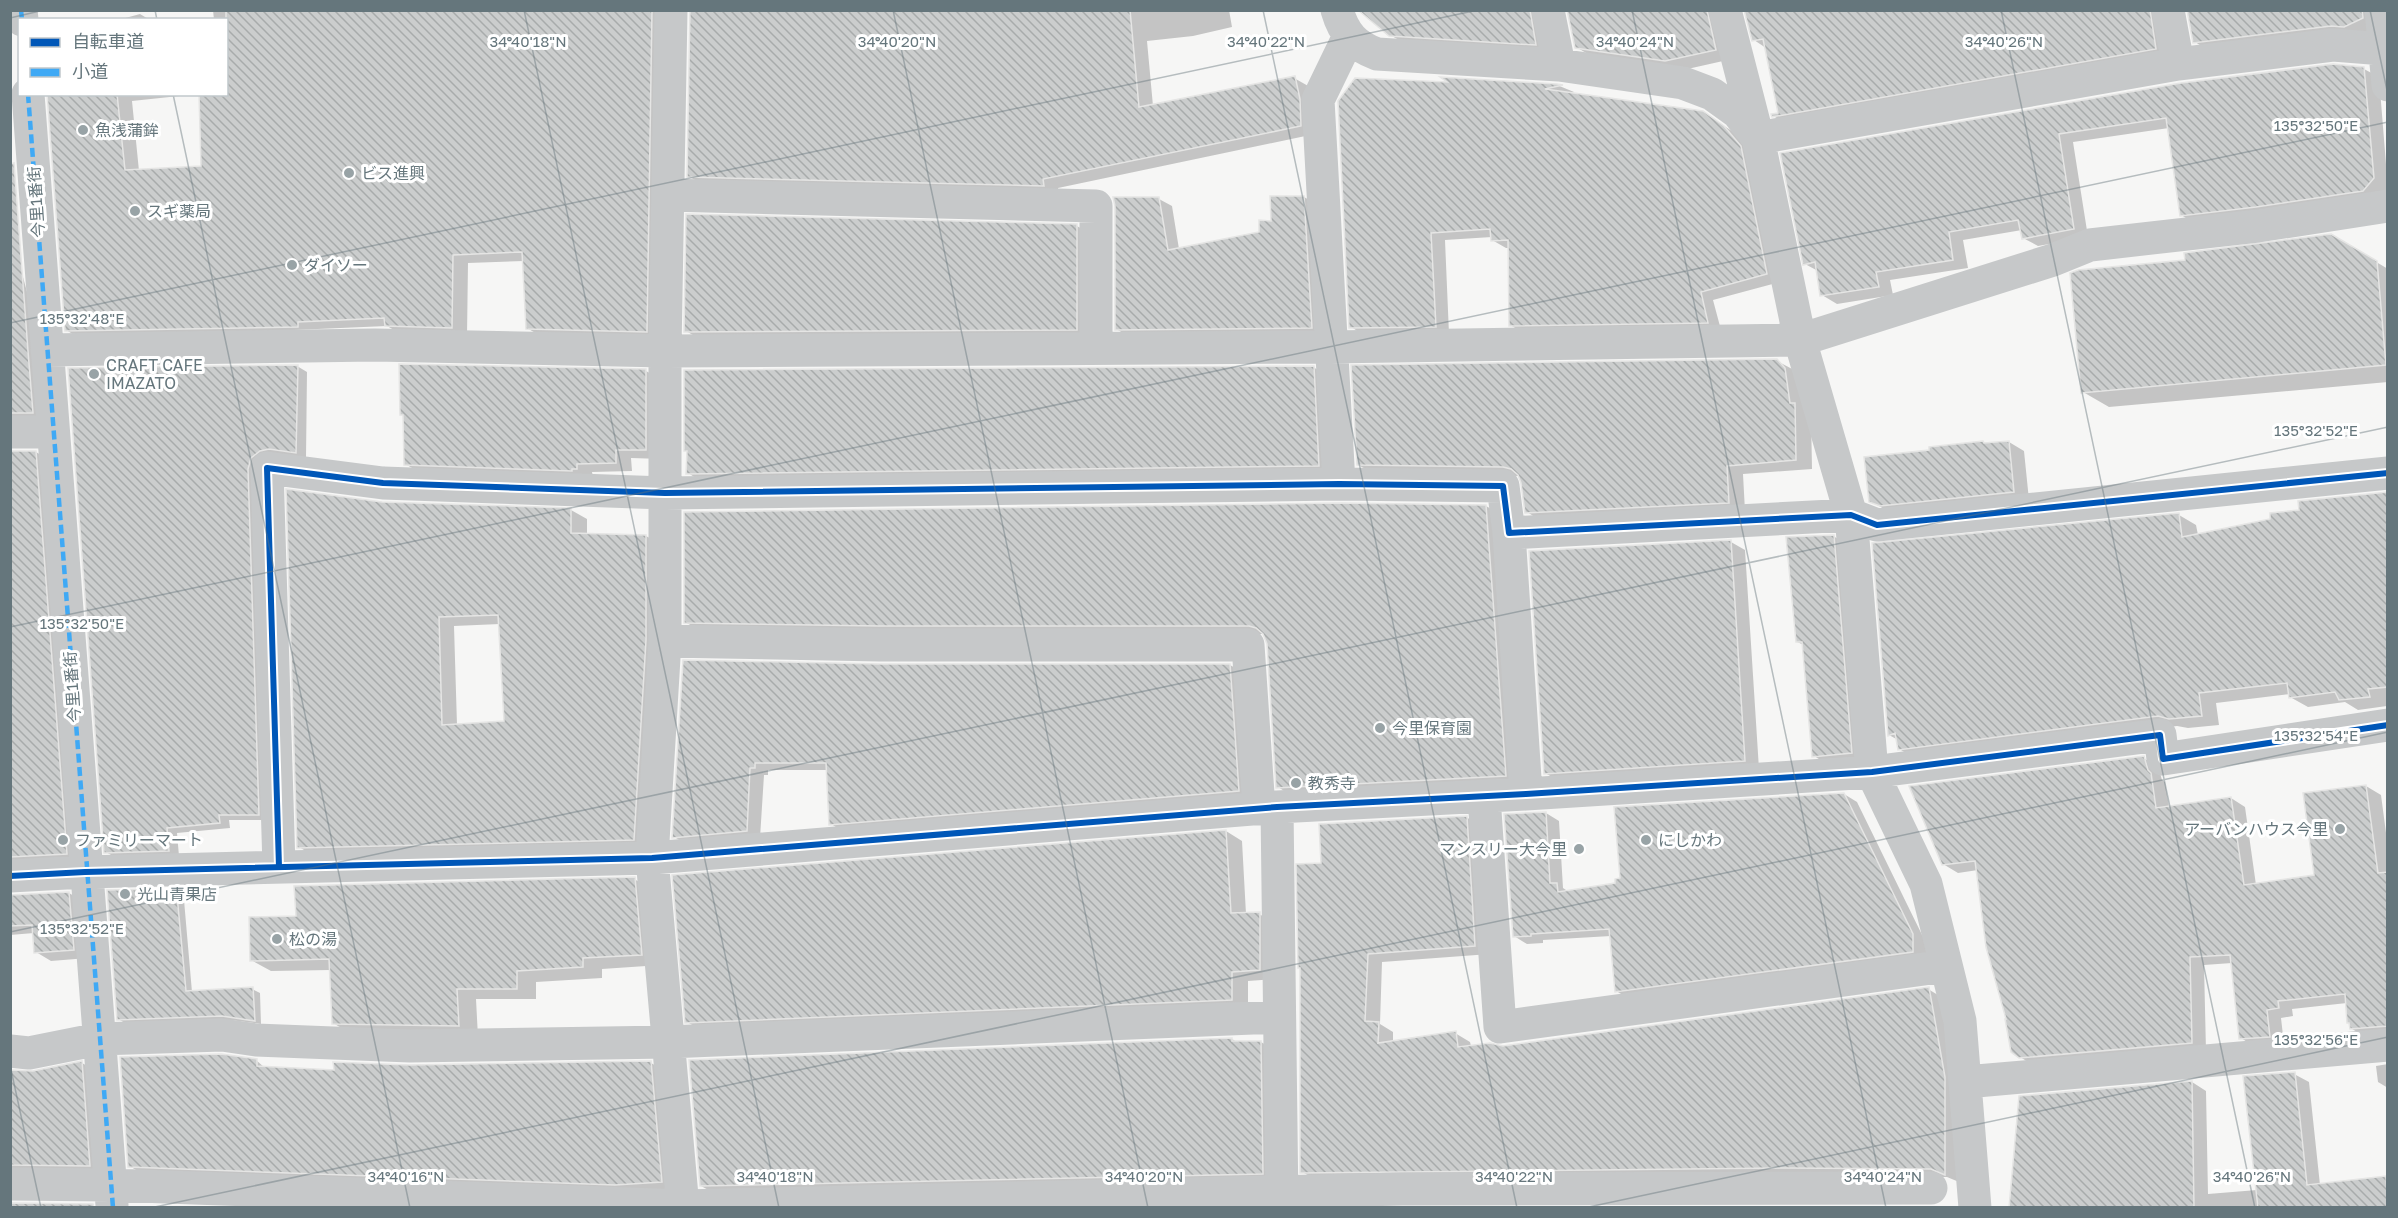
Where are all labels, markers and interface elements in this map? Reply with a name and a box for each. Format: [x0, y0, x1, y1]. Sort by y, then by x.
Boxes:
legend [18, 18, 228, 96]
text: 自転車道 [72, 30, 144, 52]
text: 34°40'18"N [489, 32, 567, 50]
text: 34°40'20"N [858, 32, 936, 50]
text: 34°40'22"N [1227, 32, 1305, 50]
text: 34°40'24"N [1596, 32, 1674, 50]
text: 34°40'26"N [1965, 32, 2043, 50]
text: 小道 [72, 60, 108, 82]
text: 135°32'50"E [2274, 116, 2358, 134]
place label: 魚浅蒲鉾 [95, 120, 159, 140]
marker: 魚浅蒲鉾 [76, 123, 90, 137]
place label: ビス進興 [361, 163, 425, 183]
street label: 今里1番街 [24, 166, 48, 238]
marker: ビス進興 [342, 166, 356, 180]
place label: スギ薬局 [147, 201, 211, 221]
marker: スギ薬局 [128, 204, 142, 218]
place label: ダイソー [304, 255, 368, 275]
marker: ダイソー [285, 258, 299, 272]
text: 135°32'48"E [40, 309, 124, 327]
place label: CRAFT CAFE IMAZATO [106, 355, 203, 393]
marker: CRAFT CAFE IMAZATO [87, 367, 101, 381]
text: 135°32'52"E [2274, 421, 2358, 439]
text: 135°32'50"E [40, 614, 124, 632]
street label: 今里1番街 [60, 651, 84, 723]
place label: 今里保育園 [1392, 718, 1472, 738]
marker: 今里保育園 [1373, 721, 1387, 735]
text: 135°32'54"E [2274, 726, 2358, 744]
place label: 教秀寺 [1308, 773, 1356, 793]
marker: 教秀寺 [1289, 776, 1303, 790]
place label: アーバンハウス今里 [2184, 819, 2328, 839]
marker: アーバンハウス今里 [2333, 822, 2347, 836]
place label: ファミリーマート [75, 830, 203, 850]
place label: にしかわ [1658, 830, 1722, 850]
marker: ファミリーマート [56, 833, 70, 847]
marker: にしかわ [1639, 833, 1653, 847]
place label: マンスリー大今里 [1439, 839, 1567, 859]
marker: マンスリー大今里 [1572, 842, 1586, 856]
place label: 光山青果店 [137, 884, 217, 904]
marker: 光山青果店 [118, 887, 132, 901]
text: 135°32'52"E [40, 919, 124, 937]
place label: 松の湯 [289, 929, 337, 949]
marker: 松の湯 [270, 932, 284, 946]
text: 135°32'56"E [2274, 1030, 2358, 1048]
text: 34°40'16"N [367, 1167, 445, 1185]
text: 34°40'18"N [736, 1167, 814, 1185]
text: 34°40'20"N [1105, 1167, 1183, 1185]
text: 34°40'22"N [1475, 1167, 1553, 1185]
text: 34°40'24"N [1844, 1167, 1922, 1185]
text: 34°40'26"N [2213, 1167, 2291, 1185]

